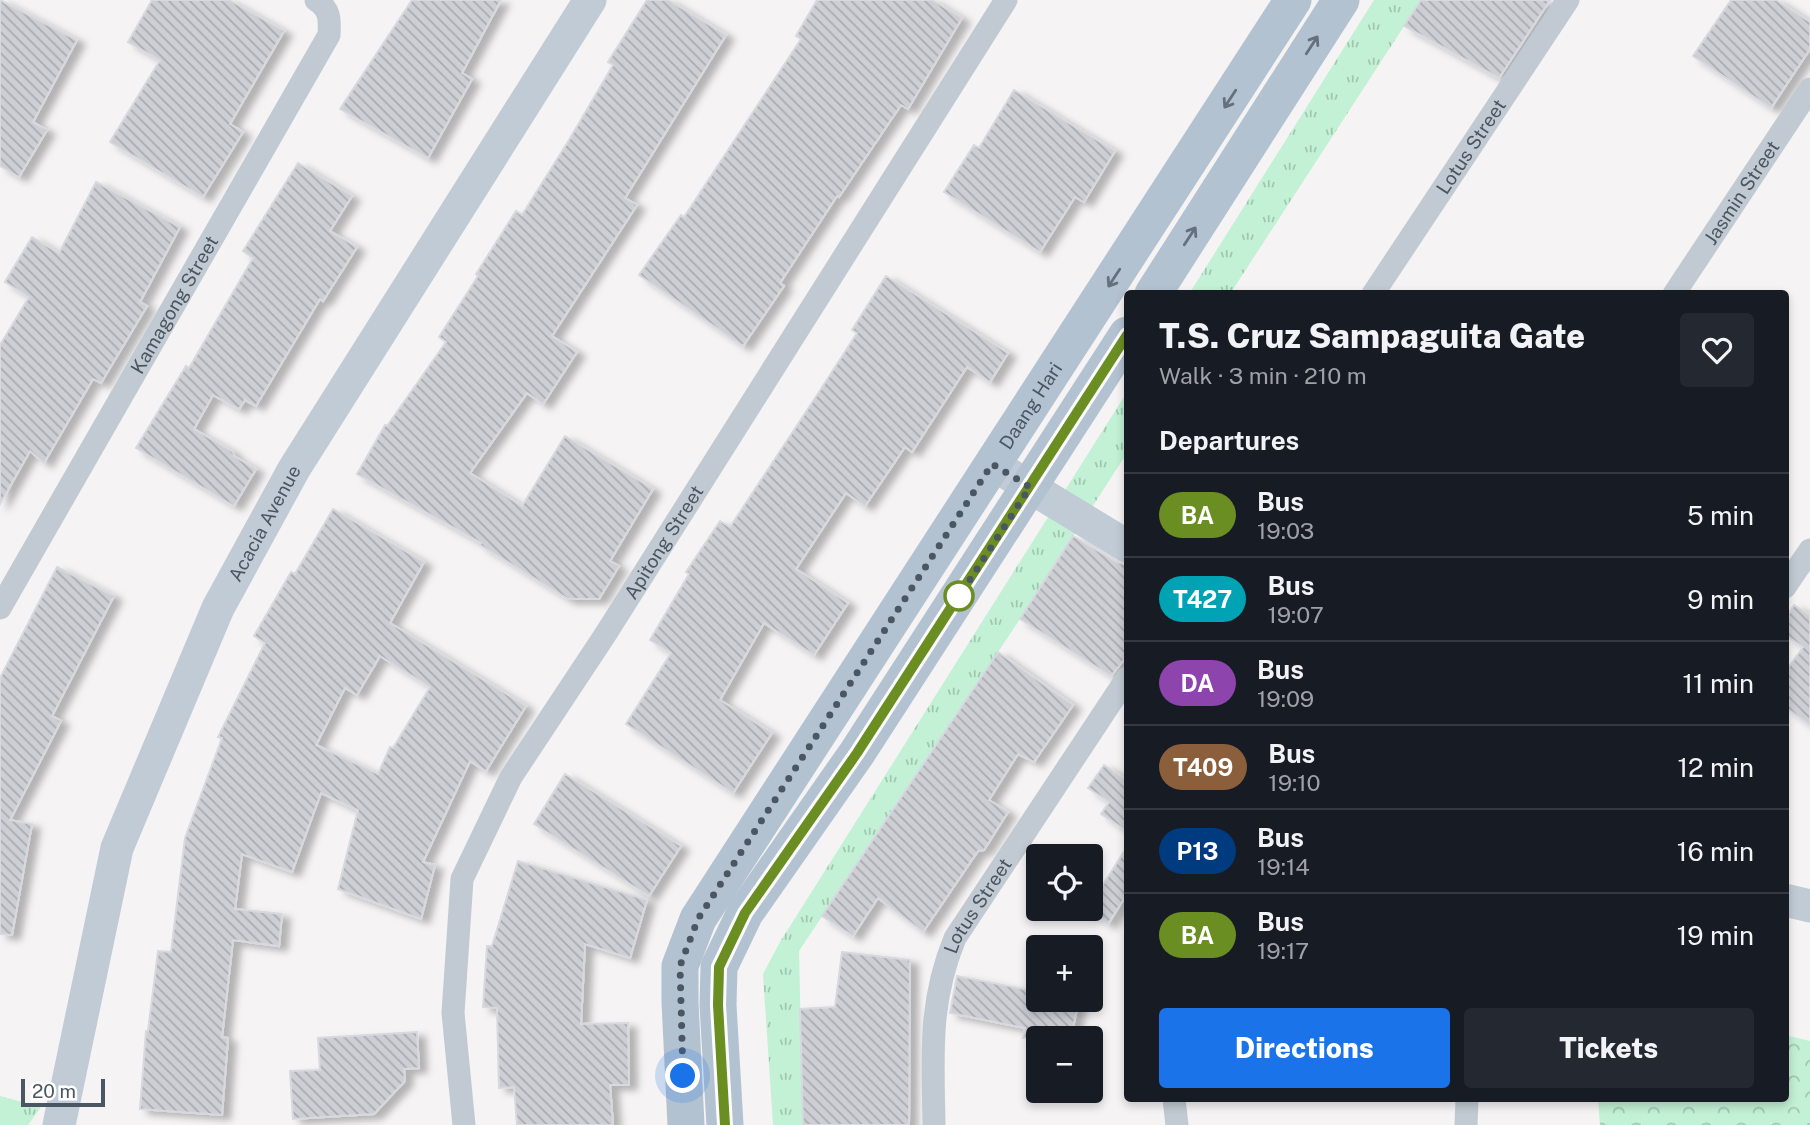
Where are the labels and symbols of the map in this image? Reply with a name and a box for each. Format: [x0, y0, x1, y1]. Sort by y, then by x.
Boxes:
one-way arrow [1306, 35, 1320, 55]
one-way arrow [1223, 88, 1237, 108]
street label: Lotus Street [1432, 95, 1510, 198]
street label: Jasmin Street [1699, 136, 1784, 248]
one-way arrow [1183, 227, 1197, 247]
street label: Kamagong Street [126, 232, 223, 377]
one-way arrow [1107, 267, 1121, 287]
street label: Daang Hari [994, 358, 1066, 453]
street label: Acacia Avenue [224, 461, 305, 585]
street label: Apitong Street [619, 481, 708, 603]
unlabelled marker [944, 581, 974, 611]
street label: Lotus Street [939, 854, 1016, 956]
your location [665, 1058, 700, 1093]
scale bar [21, 1076, 105, 1108]

